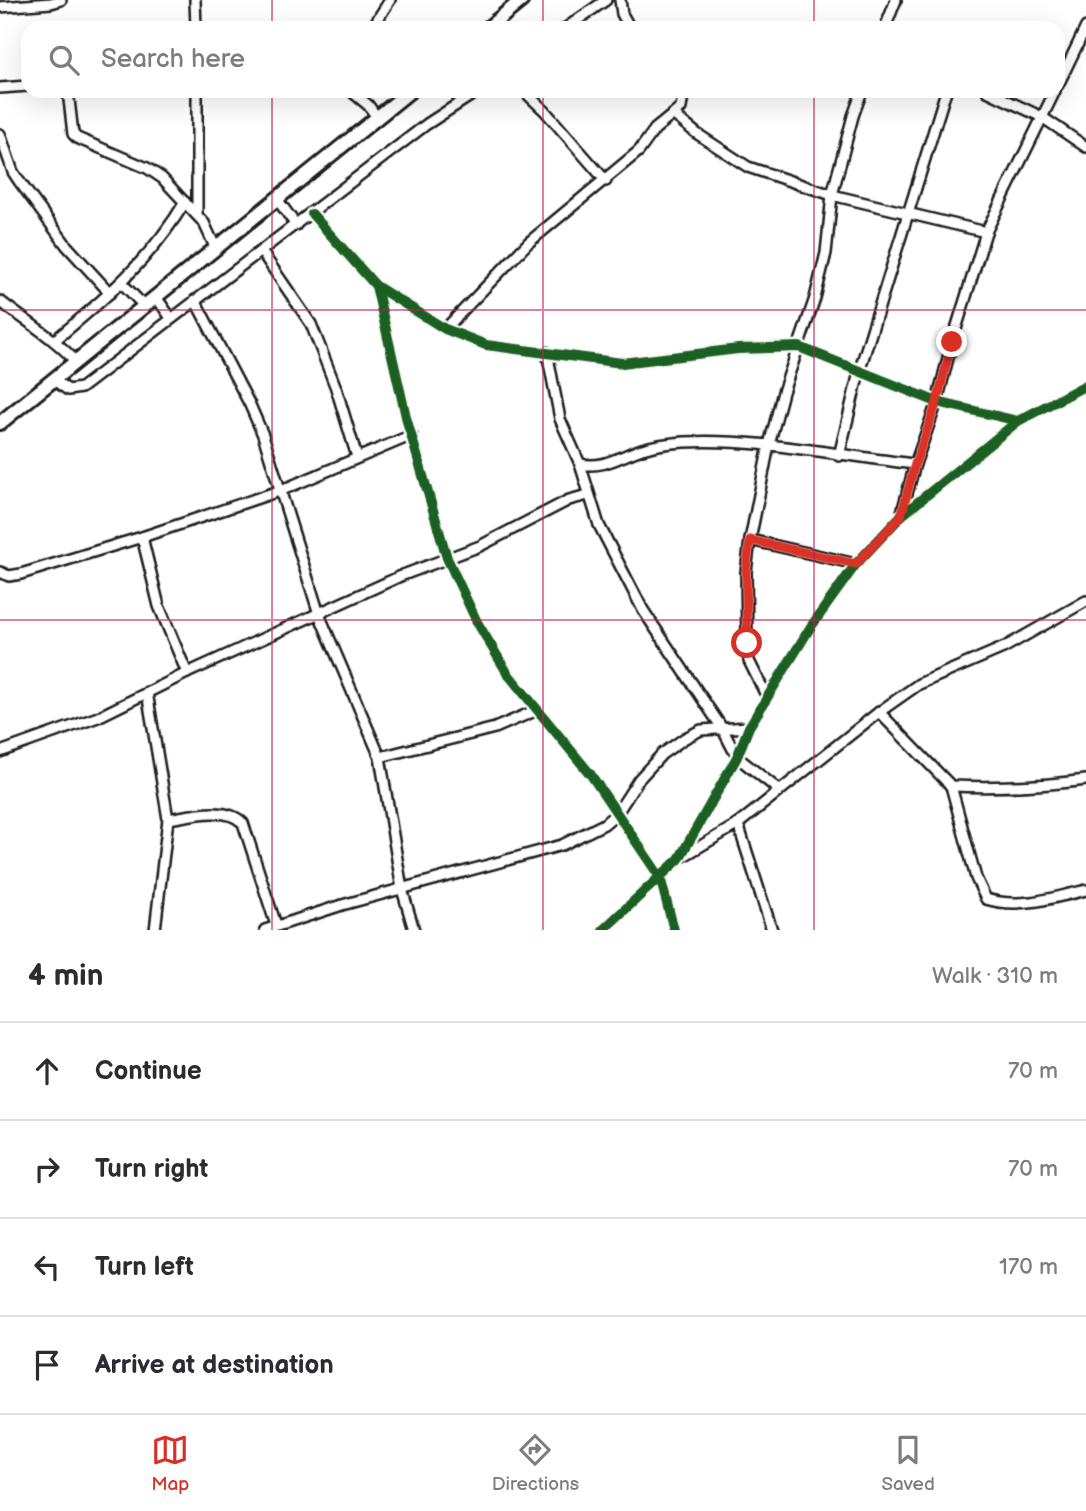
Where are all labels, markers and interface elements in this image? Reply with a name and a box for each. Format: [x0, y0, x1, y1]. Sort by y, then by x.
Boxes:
search box [21, 21, 1065, 98]
icon: search [45, 41, 83, 79]
text: Search here [101, 44, 245, 75]
route end [936, 326, 967, 357]
route start [731, 627, 762, 658]
text: 4 min [28, 958, 103, 994]
text: Walk · 310 m [932, 962, 1058, 990]
icon: ahead [28, 1052, 66, 1090]
text: Continue [95, 1056, 202, 1087]
text: 70 m [1008, 1057, 1058, 1085]
icon: right [28, 1150, 66, 1188]
text: Turn right [95, 1154, 208, 1185]
text: 70 m [1008, 1155, 1058, 1183]
icon: left [28, 1248, 66, 1286]
text: Turn left [95, 1252, 194, 1283]
text: 170 m [999, 1253, 1058, 1281]
icon: arrive [28, 1346, 66, 1384]
text: Arrive at destination [95, 1350, 334, 1381]
tab: Map [151, 1431, 189, 1496]
tab: Directions [492, 1431, 579, 1496]
tab: Saved [881, 1431, 935, 1496]

